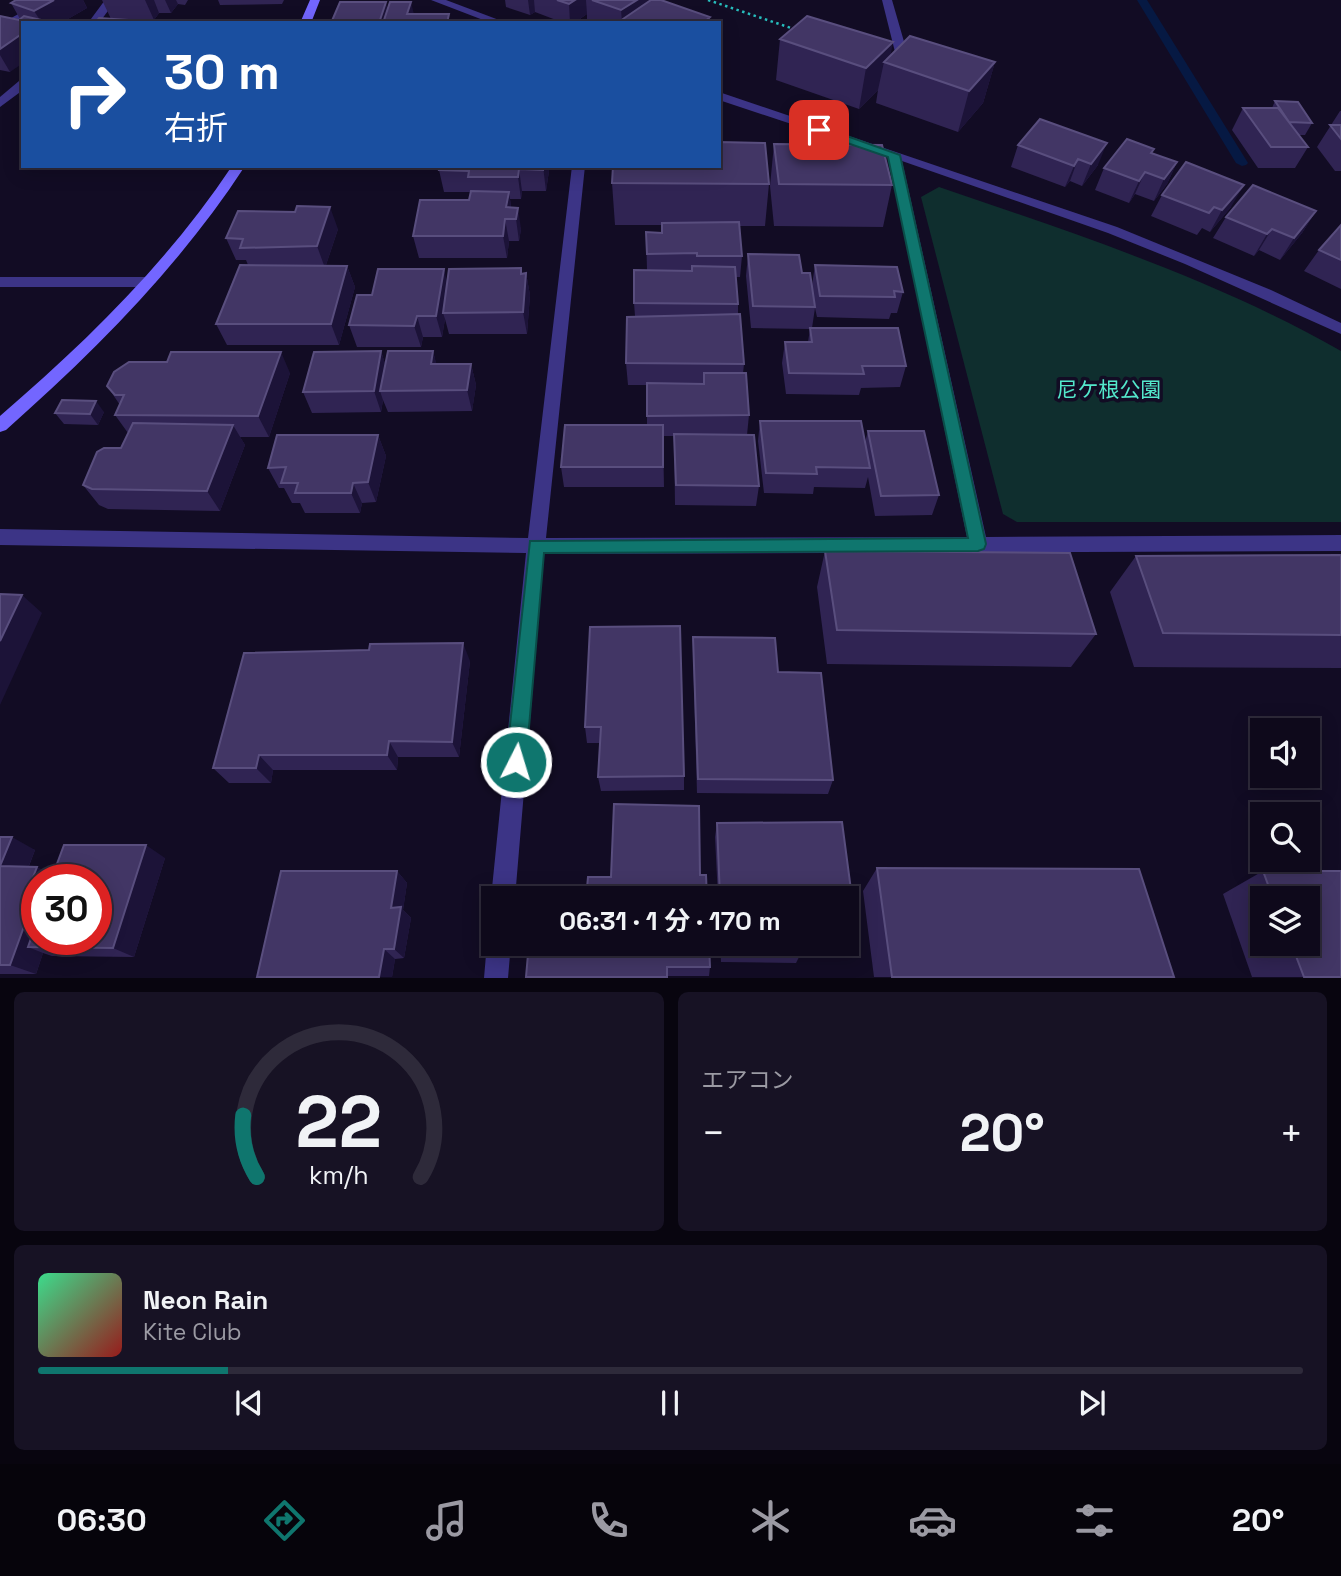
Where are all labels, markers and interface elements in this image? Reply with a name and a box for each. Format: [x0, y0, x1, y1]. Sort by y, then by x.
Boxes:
text: 30 m [164, 41, 280, 103]
icon: right [49, 49, 140, 140]
pin [789, 100, 849, 160]
text: 右折 [164, 108, 228, 148]
icon: arrive [800, 111, 838, 149]
park label: 尼ケ根公園 [1057, 376, 1162, 403]
map controls [1250, 718, 1320, 956]
button: sound [1250, 718, 1320, 788]
position arrow [479, 725, 553, 799]
button: search [1250, 802, 1320, 872]
speed limit sign: 30 [21, 864, 112, 955]
button: layers [1250, 886, 1320, 956]
text: 06:31 · 1 分 · 170 m [559, 904, 781, 938]
text: エアコン [702, 1065, 794, 1095]
text: 22 [296, 1076, 382, 1169]
text: 20° [960, 1100, 1045, 1166]
text: − [702, 1109, 725, 1157]
text: + [1279, 1109, 1303, 1157]
text: km/h [309, 1159, 369, 1191]
text: Neon Rain [143, 1283, 268, 1317]
text: Kite Club [143, 1317, 242, 1347]
icon: previous [230, 1384, 268, 1422]
icon: pause [651, 1384, 689, 1422]
icon: next [1073, 1384, 1111, 1422]
icon: directions [260, 1496, 309, 1545]
icon: music [422, 1496, 471, 1545]
icon: phone [584, 1496, 633, 1545]
icon: climate [746, 1496, 795, 1545]
icon: car [908, 1496, 957, 1545]
icon: filters [1070, 1496, 1119, 1545]
text: 06:30 [57, 1500, 147, 1540]
text: 20° [1232, 1500, 1284, 1540]

